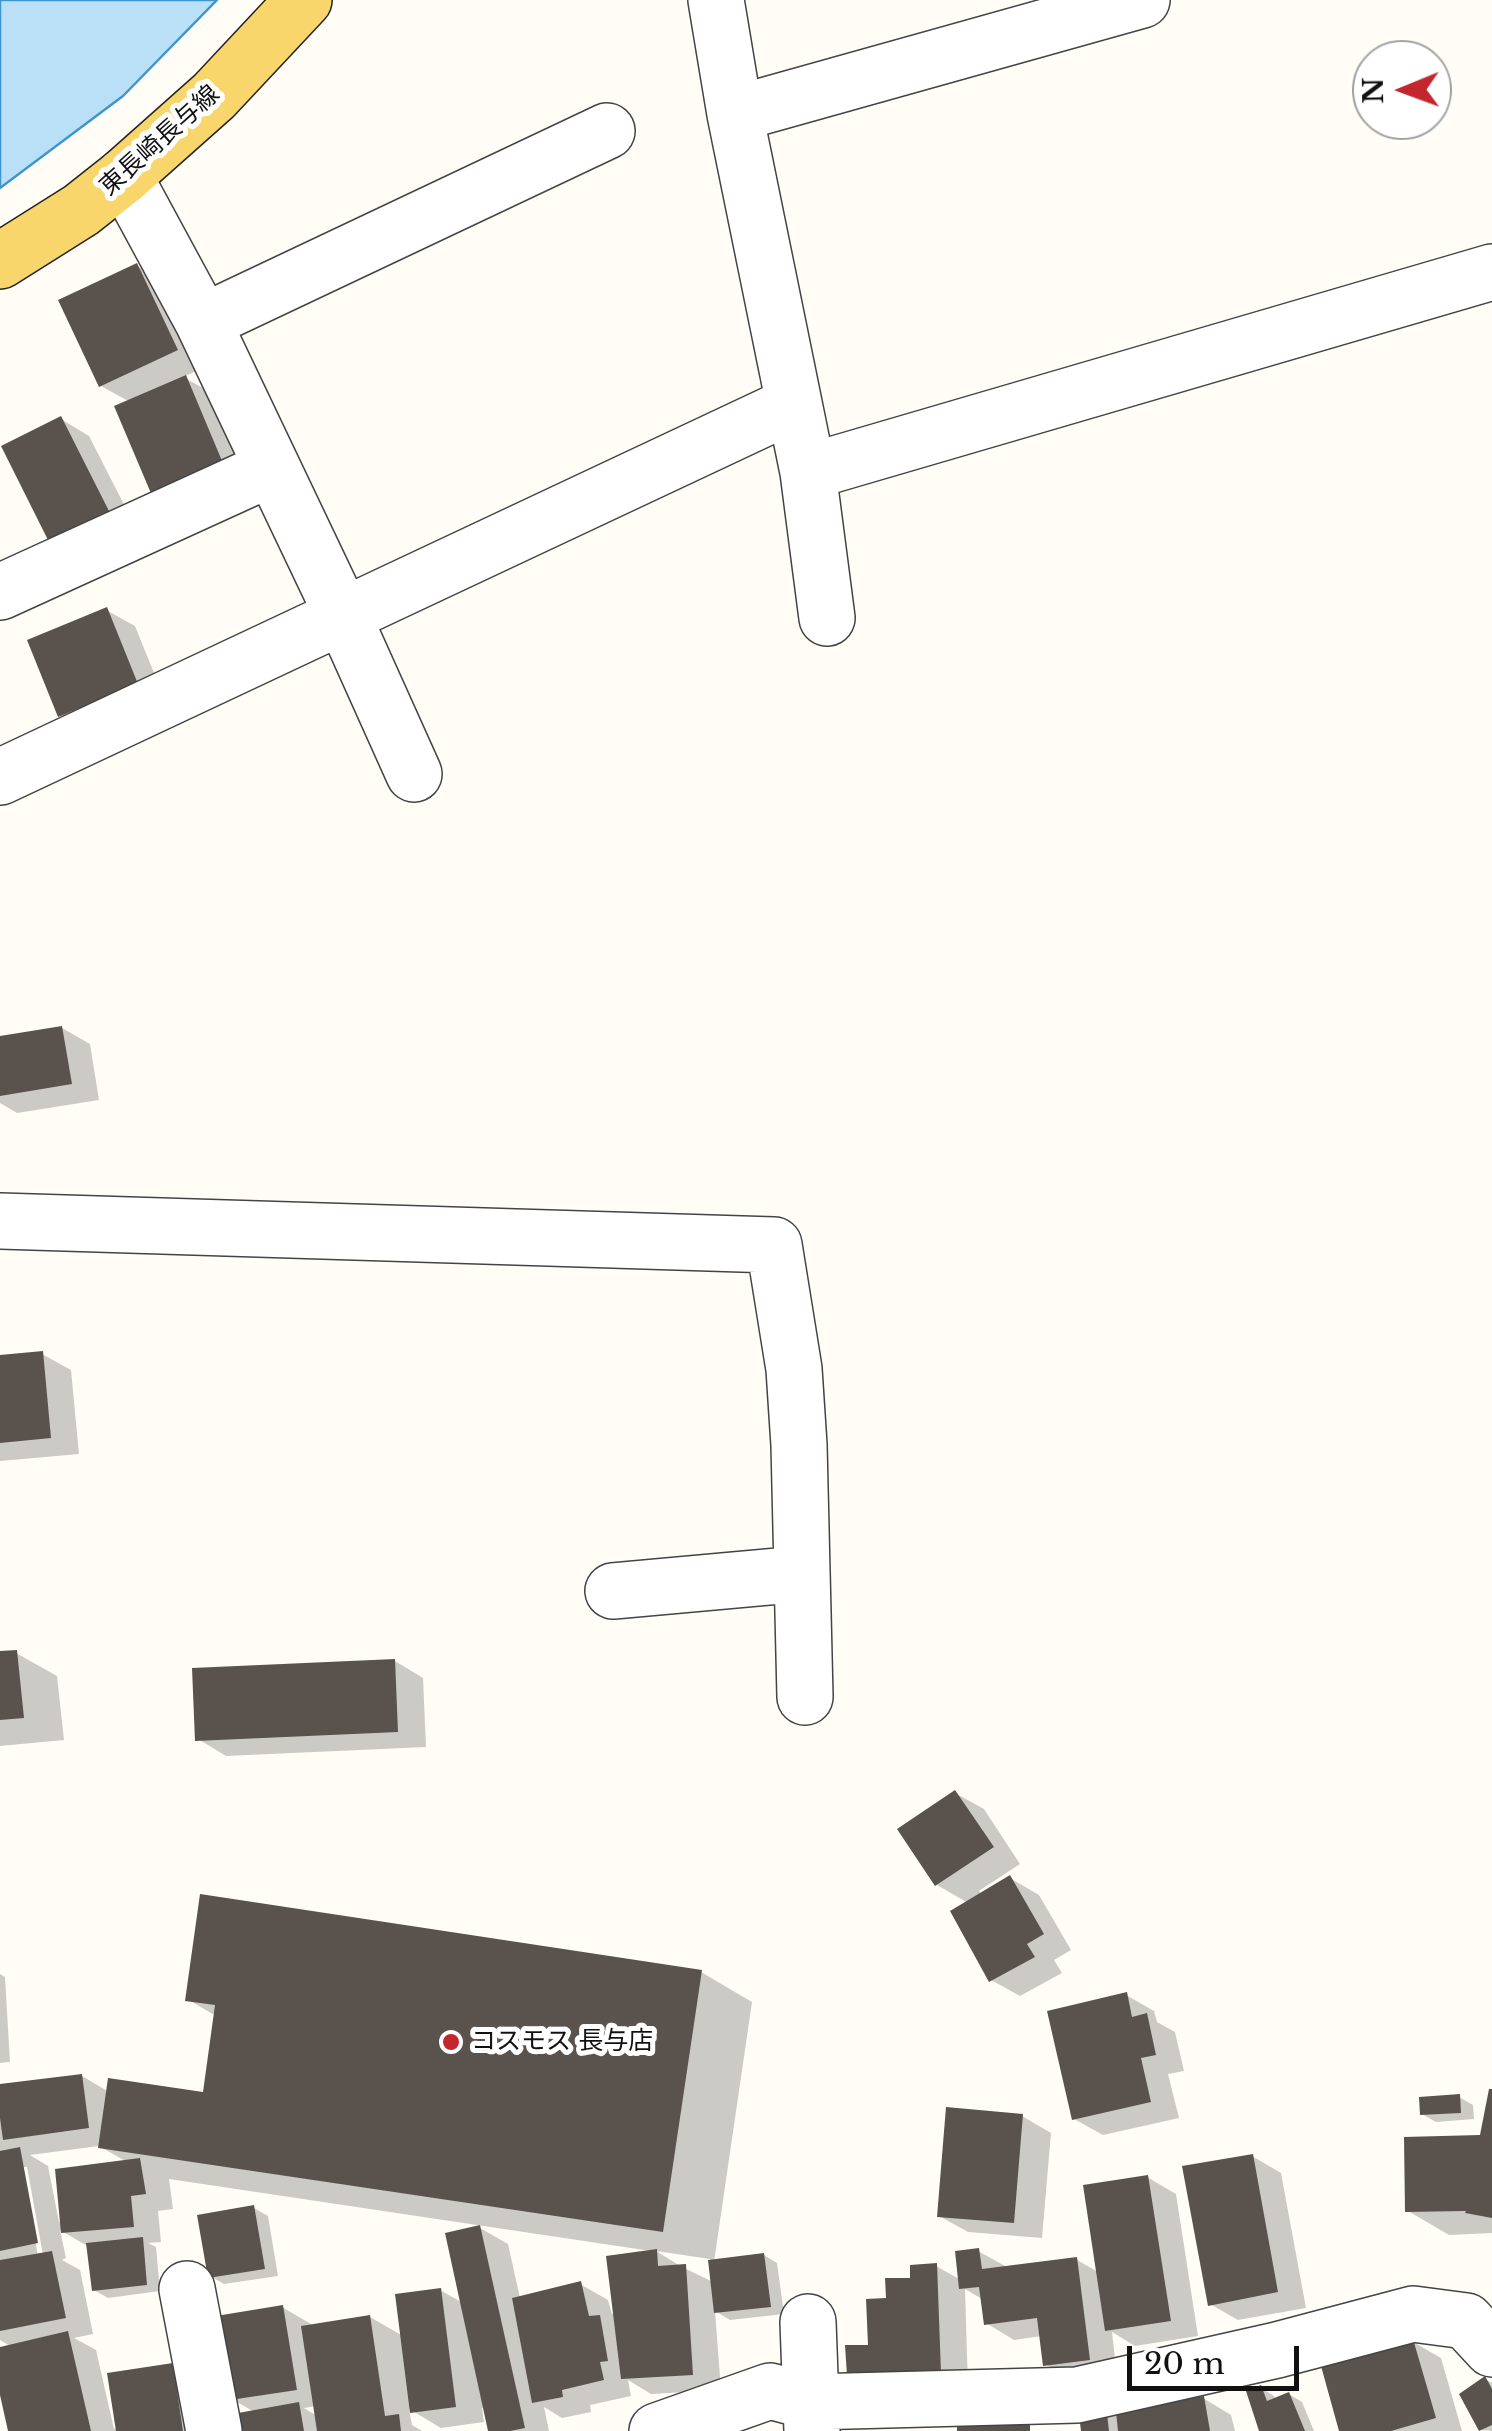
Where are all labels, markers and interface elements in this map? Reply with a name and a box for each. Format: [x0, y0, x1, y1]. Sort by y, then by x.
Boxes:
north arrow [1352, 40, 1452, 140]
text: N [1356, 77, 1391, 104]
street label: 東長崎長与線 [94, 80, 226, 202]
place label: コスモス 長与店 [471, 2027, 653, 2057]
marker: コスモス 長与店 [440, 2031, 462, 2053]
scale bar [1132, 2326, 1304, 2388]
text: 20 m [1144, 2345, 1225, 2382]

